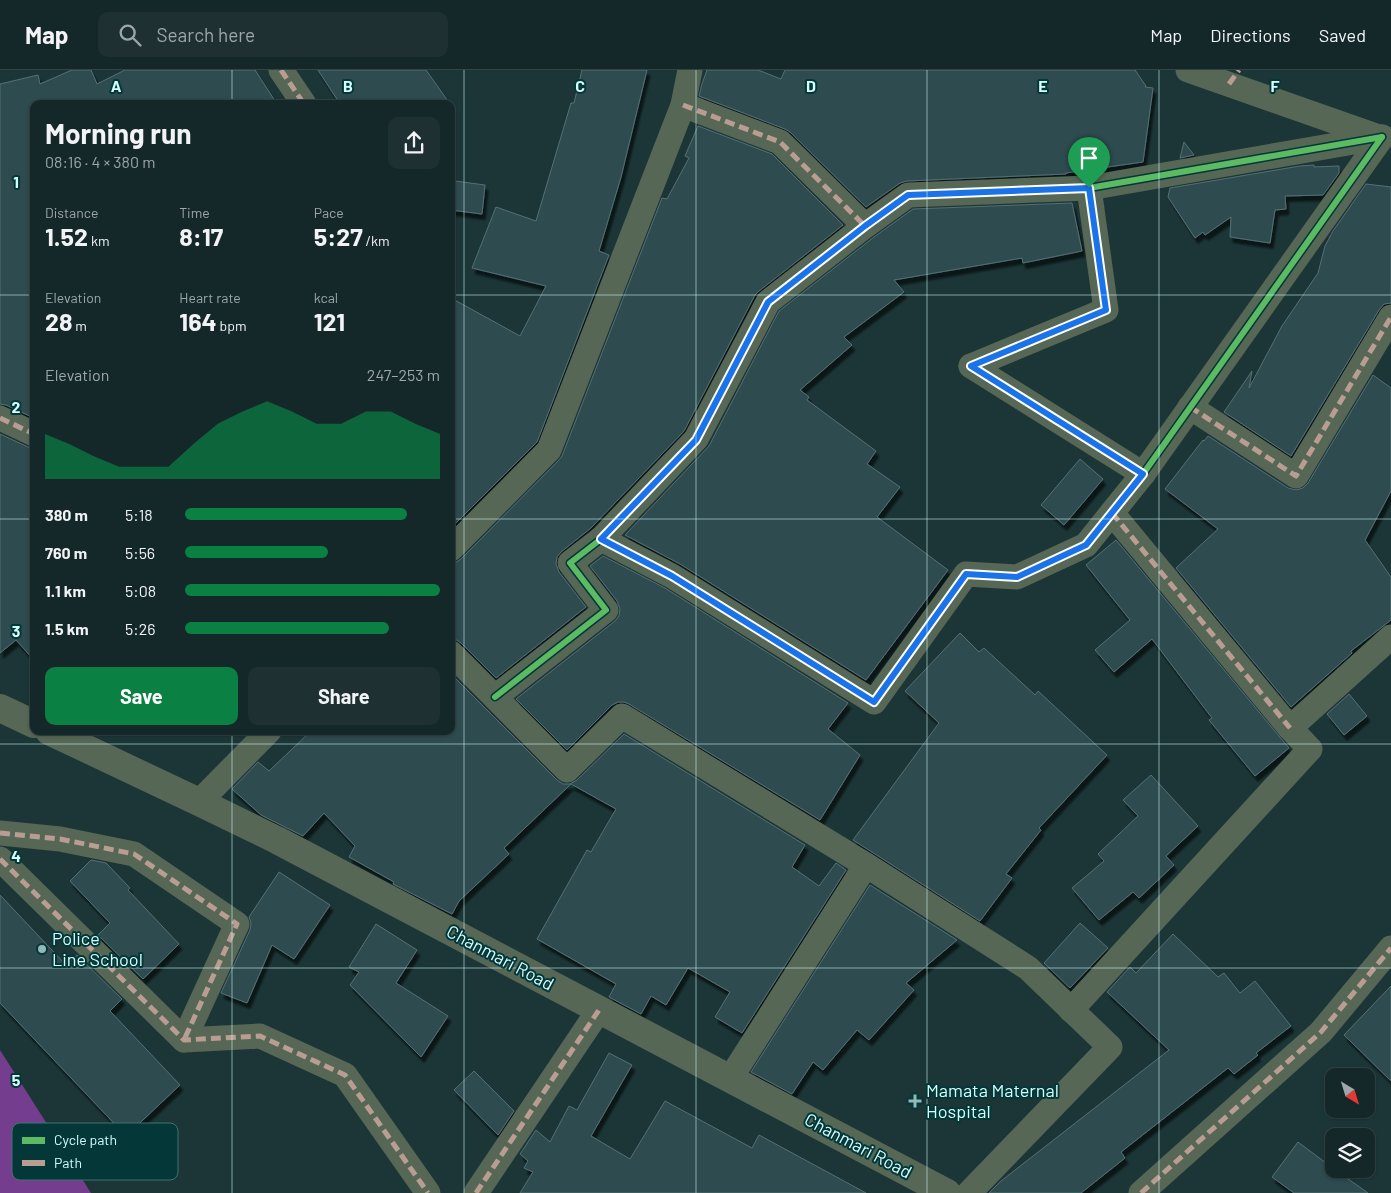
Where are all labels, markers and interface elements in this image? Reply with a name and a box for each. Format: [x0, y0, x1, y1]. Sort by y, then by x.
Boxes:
search box [98, 12, 448, 57]
text: Map [25, 20, 68, 49]
icon: search [116, 21, 144, 49]
text: Search here [156, 23, 255, 46]
text: Map [1150, 24, 1182, 46]
text: Directions [1210, 24, 1291, 46]
text: Saved [1319, 24, 1366, 46]
text: A [111, 76, 122, 95]
text: B [343, 76, 353, 95]
text: C [575, 76, 585, 95]
text: D [806, 76, 816, 95]
text: E [1038, 76, 1048, 95]
text: F [1271, 76, 1280, 95]
text: Morning run [45, 116, 192, 150]
button: share [388, 117, 440, 169]
pin [1068, 137, 1110, 188]
icon: arrive [1075, 144, 1103, 172]
text: 08:16 · 4 × 380 m [45, 152, 155, 171]
text: 1 [13, 172, 19, 191]
text: Distance [45, 204, 98, 221]
text: Time [179, 204, 210, 221]
text: Pace [314, 204, 344, 221]
text: 1.52 [45, 221, 88, 251]
text: 8:17 [179, 221, 223, 251]
text: 5:27 [314, 221, 363, 251]
text: km [88, 232, 109, 249]
text: /km [363, 232, 390, 249]
text: Elevation [45, 289, 101, 306]
text: Heart rate [179, 289, 241, 306]
text: kcal [314, 289, 338, 306]
text: 28 [45, 306, 73, 336]
text: 164 [179, 306, 217, 336]
text: 121 [314, 306, 345, 336]
text: m [73, 317, 87, 334]
text: bpm [217, 317, 246, 334]
text: Elevation [45, 365, 109, 384]
text: 247–253 m [367, 365, 440, 384]
text: 2 [12, 397, 21, 416]
text: 380 m [45, 505, 88, 524]
text: 5:18 [125, 505, 153, 524]
text: 760 m [45, 543, 87, 562]
text: 5:56 [125, 543, 155, 562]
text: 1.1 km [45, 581, 86, 600]
text: 5:08 [125, 581, 156, 600]
text: 1.5 km [45, 619, 89, 638]
text: 5:26 [125, 619, 155, 638]
text: 3 [12, 621, 20, 640]
button: Save [45, 667, 238, 725]
button: Share [248, 667, 440, 725]
text: 4 [11, 846, 21, 865]
street label: Chanmari Road [443, 920, 558, 995]
place label: Police Line School [52, 927, 143, 970]
marker: Police Line School [36, 943, 48, 955]
north arrow [1325, 1068, 1375, 1118]
map controls [1325, 1068, 1375, 1178]
text: 5 [12, 1070, 21, 1089]
place label: Mamata Maternal Hospital [926, 1079, 1059, 1122]
marker: Mamata Maternal Hospital [908, 1094, 922, 1108]
street label: Chanmari Road [801, 1108, 916, 1183]
legend [12, 1123, 178, 1180]
button: layers [1325, 1128, 1375, 1178]
text: Cycle path [54, 1131, 117, 1148]
text: Path [54, 1154, 82, 1171]

